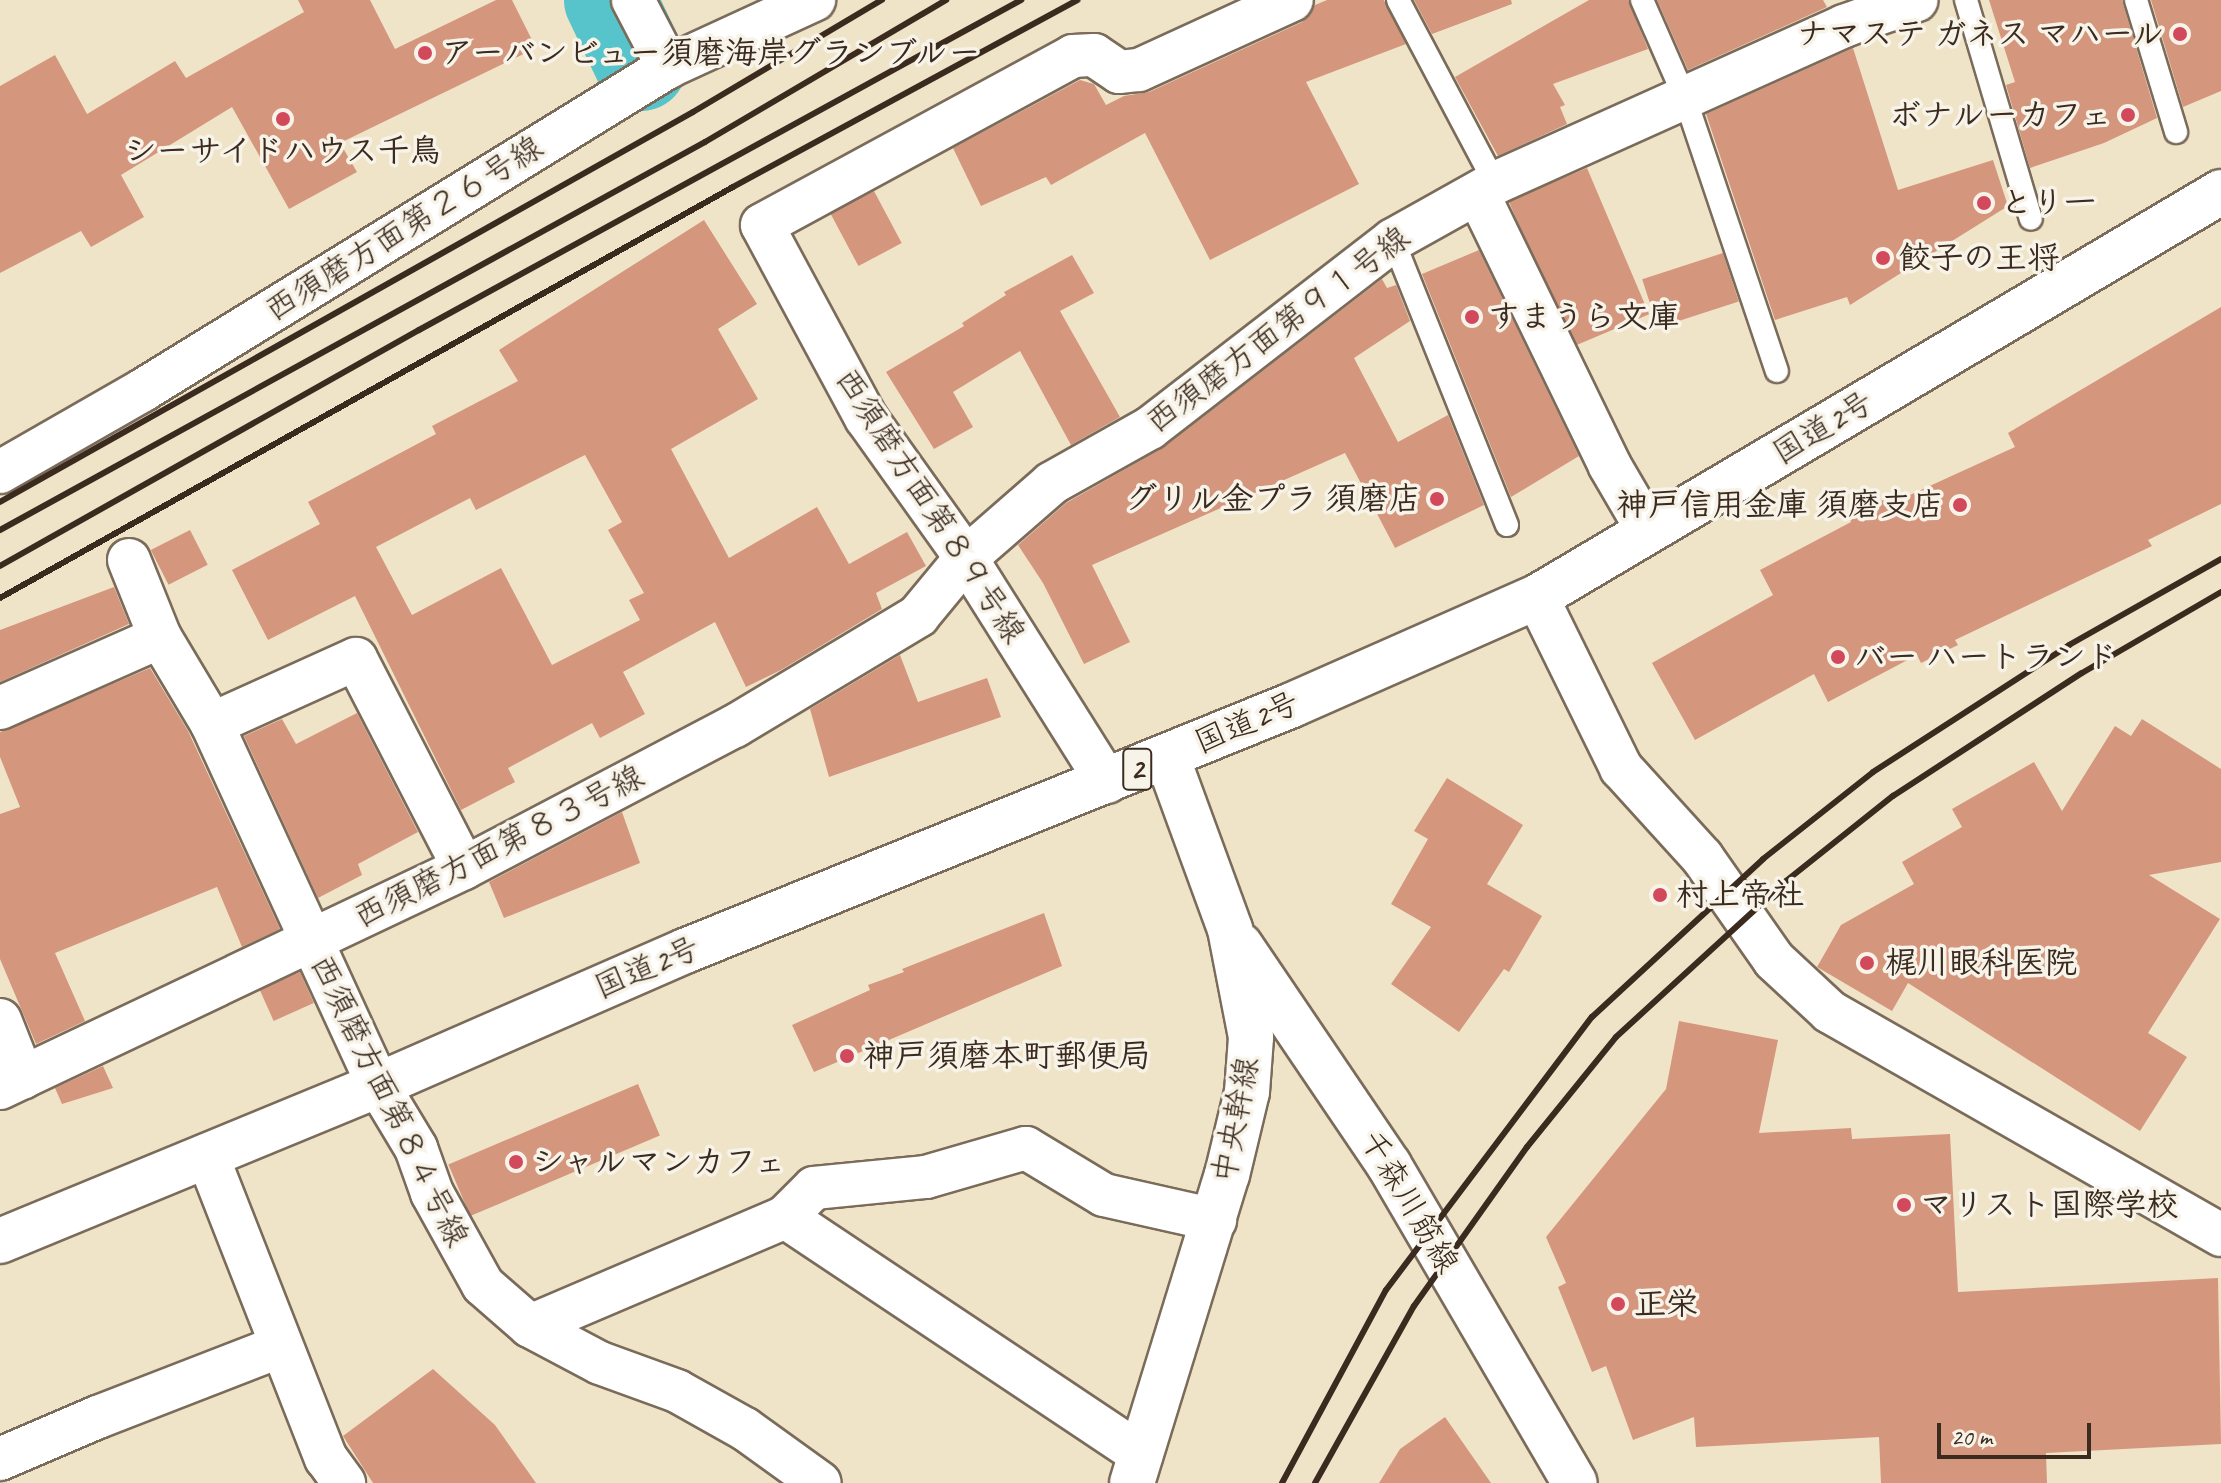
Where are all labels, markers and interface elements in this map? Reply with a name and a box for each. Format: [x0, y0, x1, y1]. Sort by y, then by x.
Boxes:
place label: ナマステ ガネス マハール [1797, 15, 2164, 53]
marker: ナマステ ガネス マハール [2171, 25, 2189, 43]
place label: アーバンビュー須磨海岸グランブルー [441, 34, 984, 72]
marker: アーバンビュー須磨海岸グランブルー [416, 44, 434, 62]
place label: ボナルーカフェ [1887, 96, 2112, 134]
marker: ボナルーカフェ [2119, 106, 2137, 124]
marker: シーサイドハウス千鳥 [274, 110, 292, 128]
street label: 西須磨方面第２６号線 [258, 128, 550, 330]
place label: シーサイドハウス千鳥 [123, 132, 443, 170]
place label: とり一 [2000, 184, 2096, 222]
marker: とり一 [1975, 194, 1993, 212]
street label: 西須磨方面第９１号線 [1139, 218, 1417, 442]
place label: 餃子の王将 [1899, 239, 2059, 277]
marker: 餃子の王将 [1874, 249, 1892, 267]
place label: すまうら文庫 [1488, 298, 1680, 336]
marker: すまうら文庫 [1463, 308, 1481, 326]
street label: 西須磨方面第８９号線 [827, 361, 1033, 651]
street label: 国道2号 [1766, 383, 1880, 473]
place label: グリル金プラ 須磨店 [1125, 480, 1421, 518]
place label: 神戸信用金庫 須磨支店 [1616, 486, 1944, 524]
marker: グリル金プラ 須磨店 [1428, 490, 1446, 508]
marker: 神戸信用金庫 須磨支店 [1951, 496, 1969, 514]
place label: バー ハートランド [1854, 638, 2118, 676]
marker: バー ハートランド [1829, 648, 1847, 666]
street label: 国道2号 [1189, 684, 1305, 762]
road number: 2 [1121, 743, 1153, 795]
street label: 西須磨方面第８３号線 [348, 757, 650, 937]
place label: 村上帝社 [1676, 876, 1804, 914]
marker: 村上帝社 [1651, 886, 1669, 904]
street label: 国道2号 [589, 929, 705, 1007]
place label: 梶川眼科医院 [1885, 944, 2077, 982]
street label: 西須磨方面第８４号線 [302, 949, 476, 1253]
marker: 梶川眼科医院 [1856, 952, 1878, 974]
place label: 神戸須磨本町郵便局 [863, 1037, 1151, 1075]
marker: 神戸須磨本町郵便局 [838, 1047, 856, 1065]
street label: 中央幹線 [1205, 1054, 1267, 1186]
street label: 千森川筋線 [1351, 1124, 1467, 1280]
place label: シャルマンカフェ [532, 1143, 788, 1181]
marker: シャルマンカフェ [507, 1153, 525, 1171]
place label: マリスト国際学校 [1920, 1186, 2176, 1224]
marker: マリスト国際学校 [1895, 1196, 1913, 1214]
place label: 正栄 [1634, 1285, 1698, 1323]
marker: 正栄 [1609, 1295, 1627, 1313]
scale bar [1941, 1407, 2095, 1457]
text: 20 m [1951, 1422, 1992, 1452]

